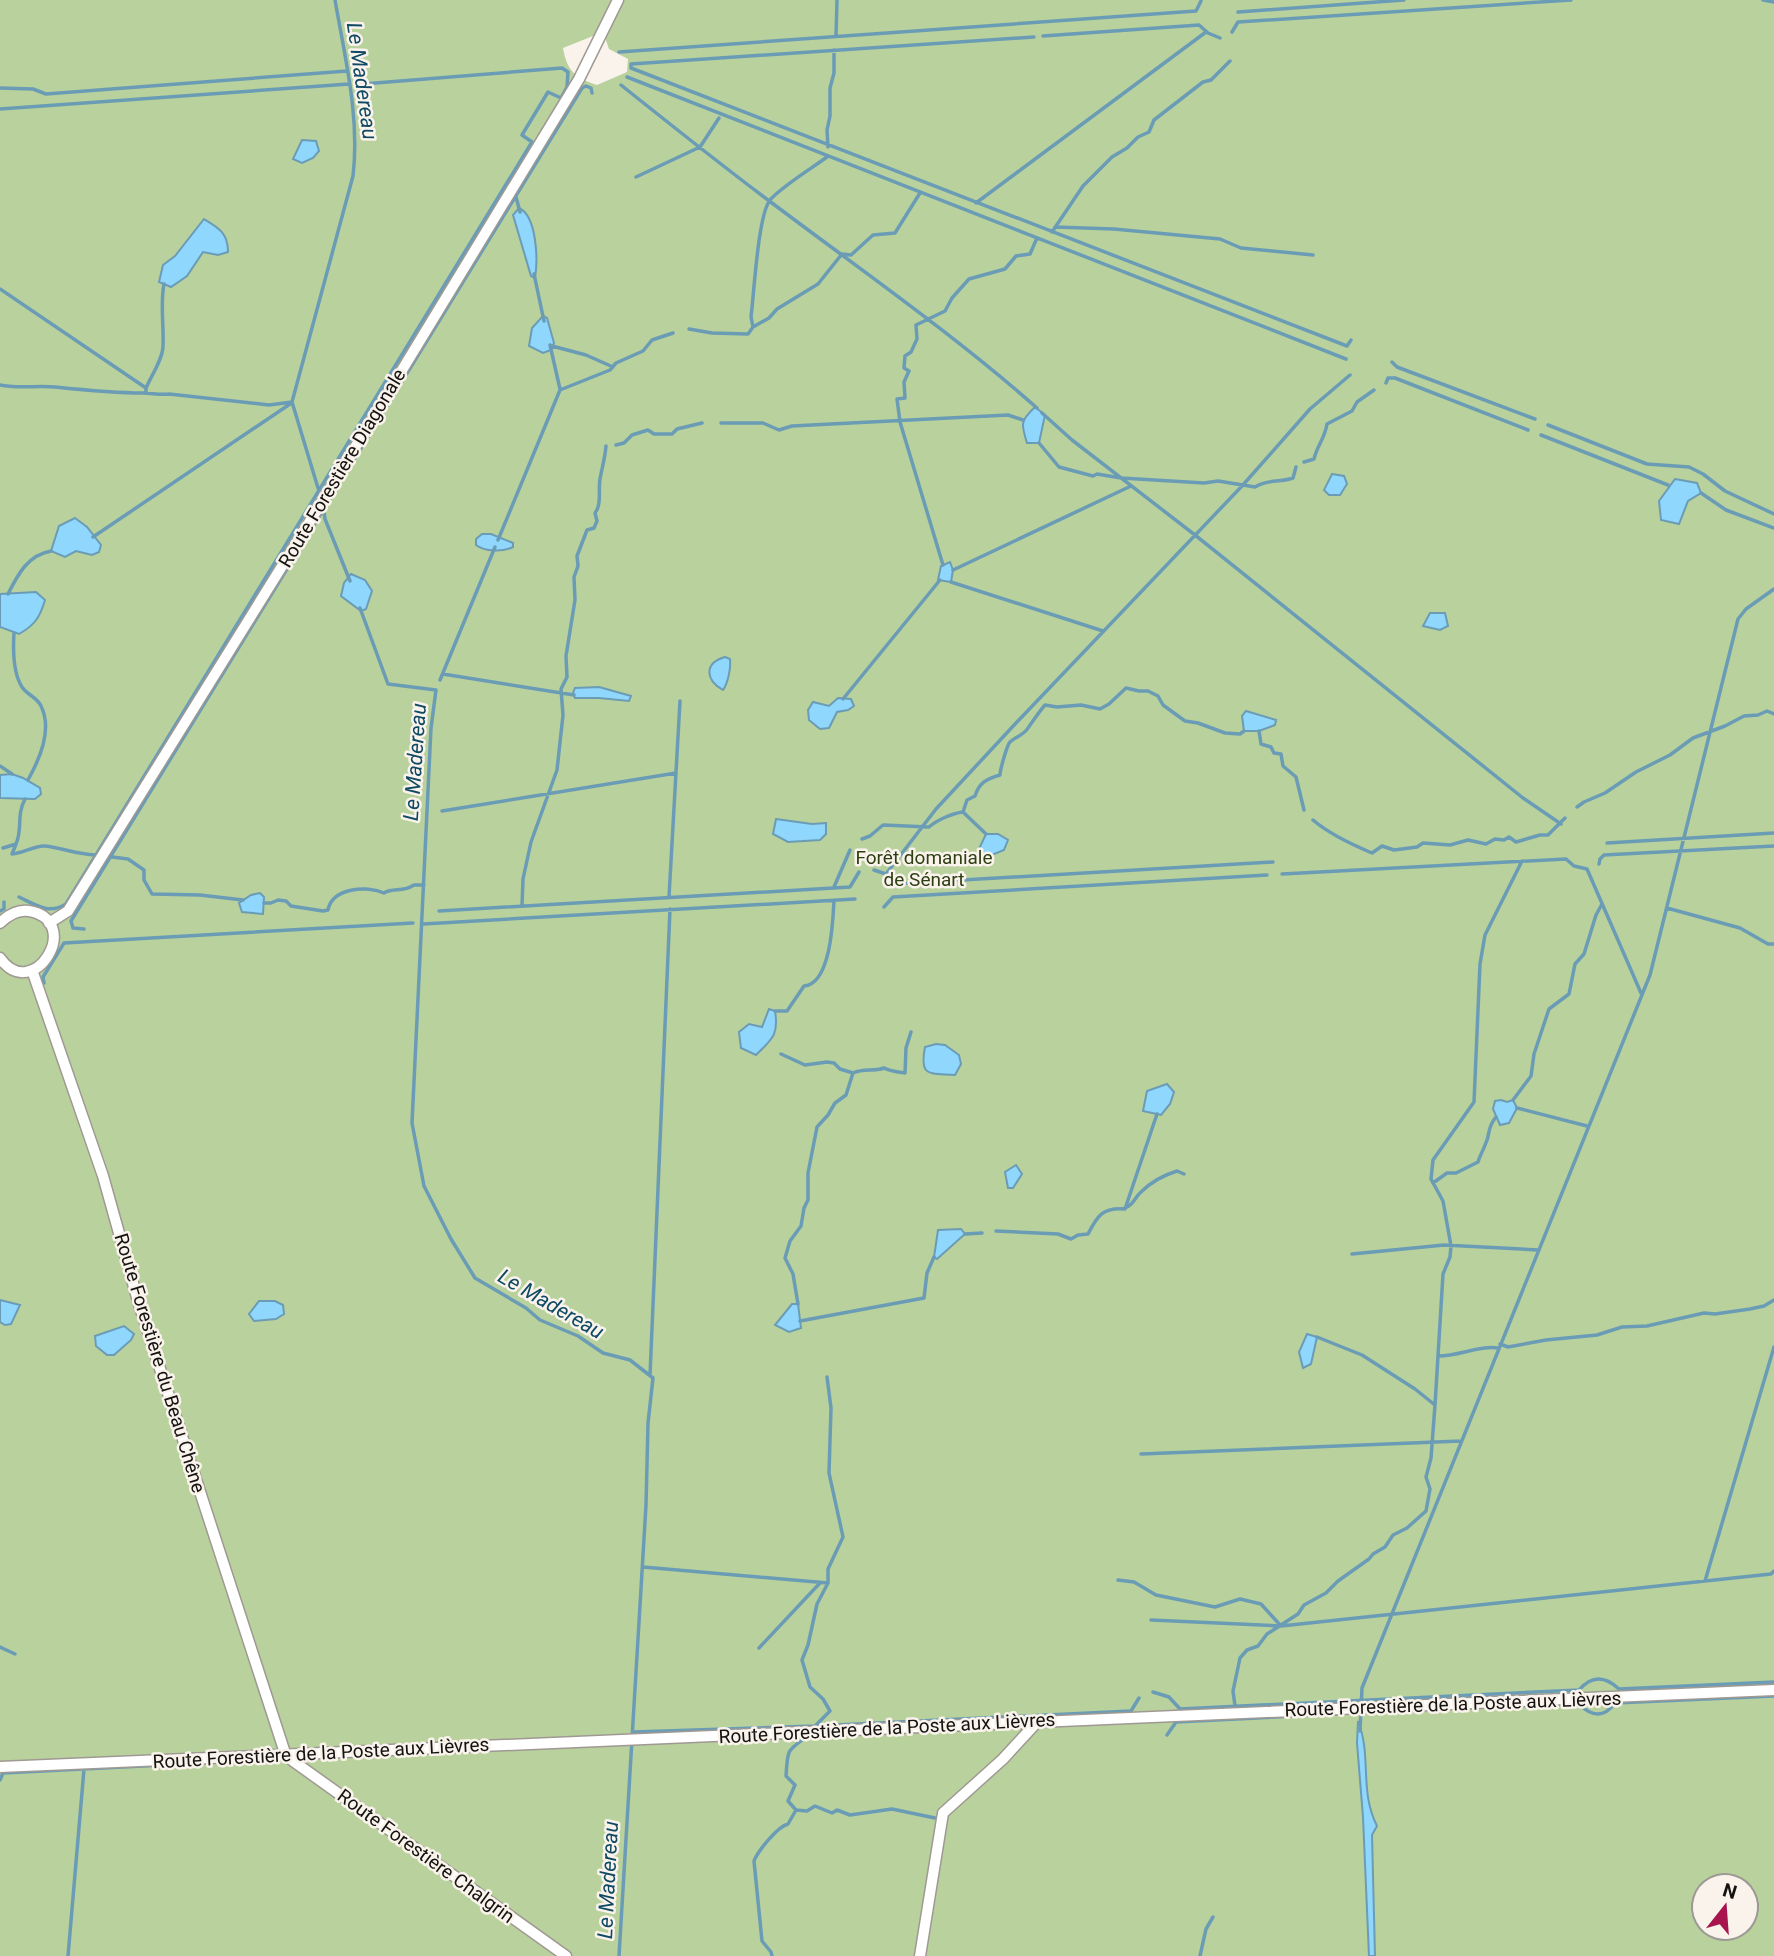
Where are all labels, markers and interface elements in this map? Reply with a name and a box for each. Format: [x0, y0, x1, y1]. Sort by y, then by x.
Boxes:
water label: Le Madereau [342, 21, 382, 141]
street label: Route Forestière Diagonale [273, 364, 411, 572]
water label: Le Madereau [399, 702, 431, 822]
park label: Forêt domaniale de Sénart [855, 846, 993, 891]
street label: Route Forestière du Beau Chêne [110, 1230, 210, 1496]
water label: Le Madereau [494, 1264, 608, 1344]
street label: Route Forestière de la Poste aux Lièvres [1284, 1687, 1622, 1721]
street label: Route Forestière de la Poste aux Lièvres [718, 1708, 1056, 1748]
street label: Route Forestière de la Poste aux Lièvres [152, 1733, 490, 1773]
street label: Route Forestière Chalgrin [333, 1784, 519, 1928]
water label: Le Madereau [593, 1821, 623, 1939]
north arrow [1690, 1872, 1760, 1942]
text: N [1720, 1878, 1740, 1904]

